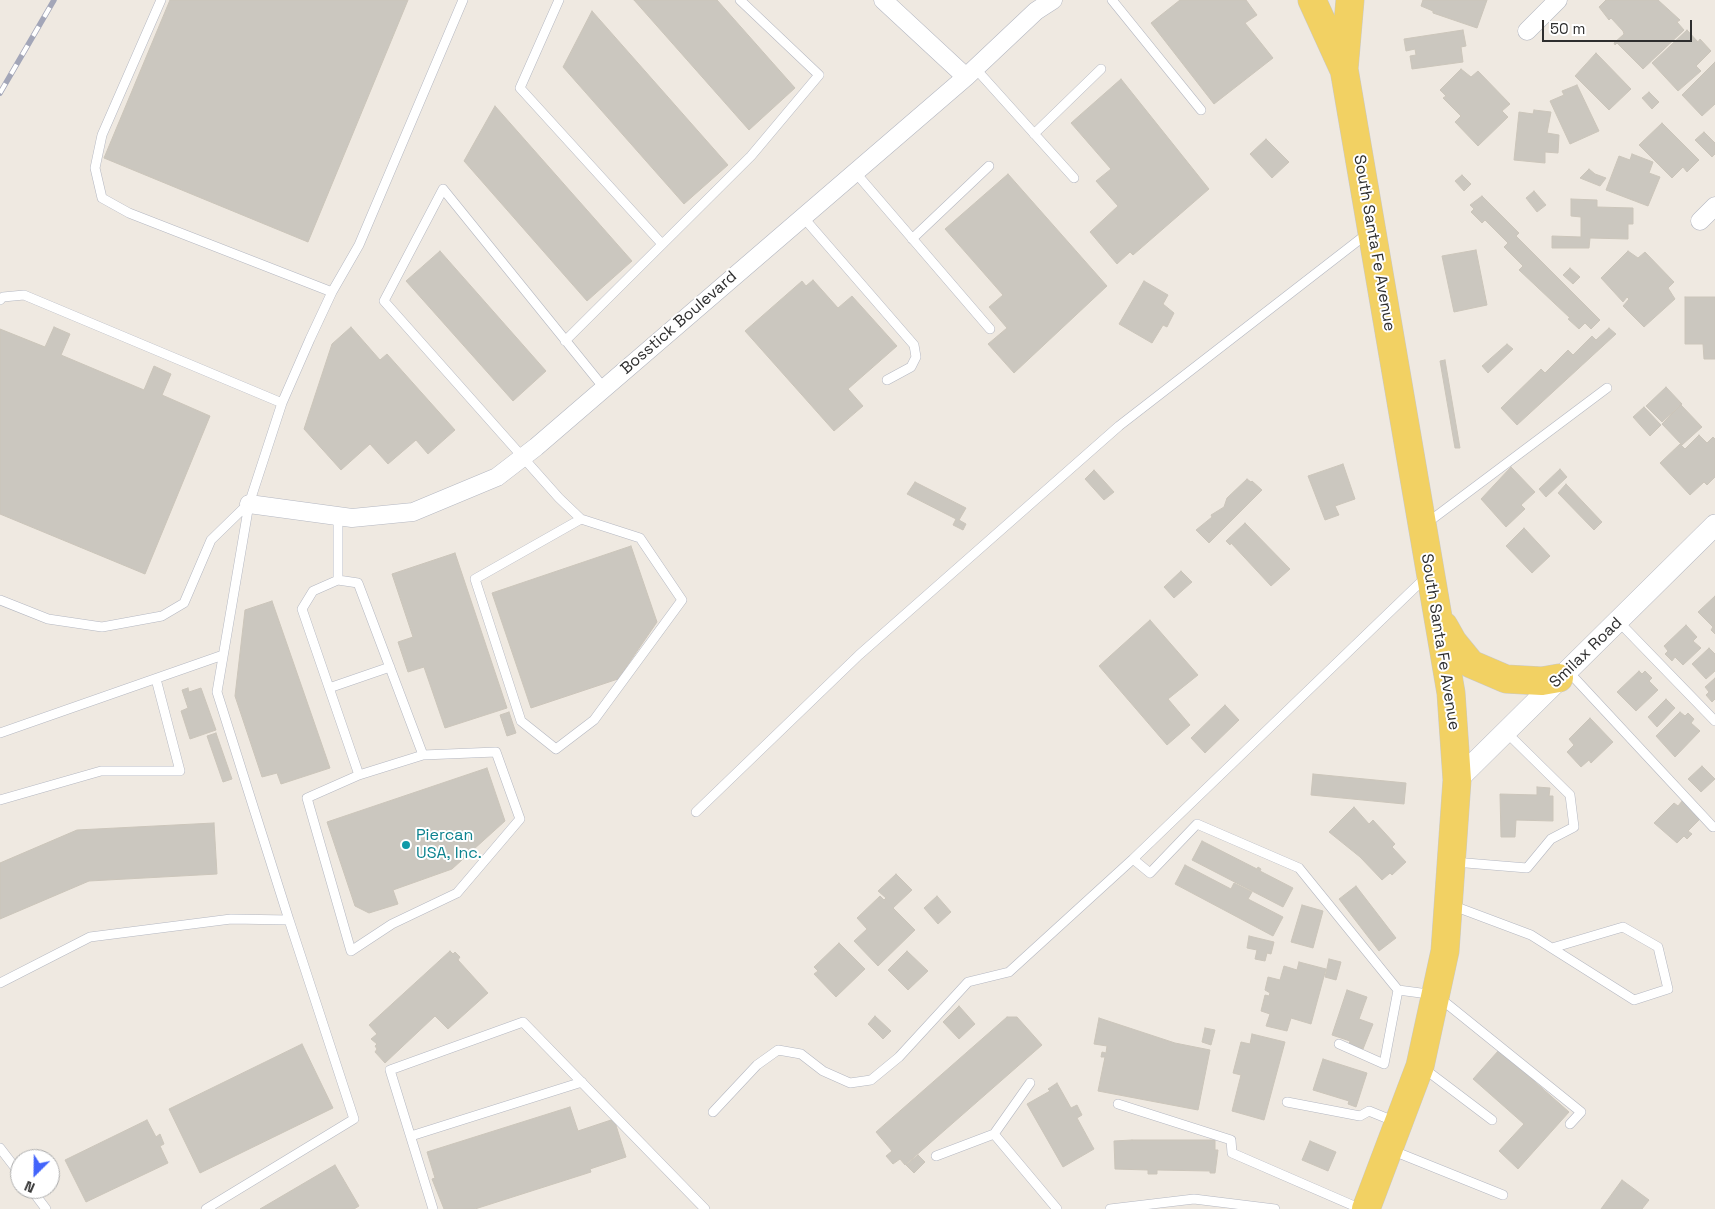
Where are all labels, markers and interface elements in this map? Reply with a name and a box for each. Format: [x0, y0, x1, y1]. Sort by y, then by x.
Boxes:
scale bar [1545, 10, 1695, 42]
text: 50 m [1550, 19, 1585, 38]
street label: South Santa Fe Avenue [1349, 153, 1399, 333]
street label: Bosstick Boulevard [617, 267, 741, 379]
street label: South Santa Fe Avenue [1417, 552, 1463, 732]
street label: Smilax Road [1546, 614, 1626, 692]
place label: Piercan USA, Inc. [416, 826, 482, 864]
marker: Piercan USA, Inc. [400, 839, 412, 851]
north arrow [10, 1149, 60, 1199]
text: N [22, 1177, 37, 1197]

